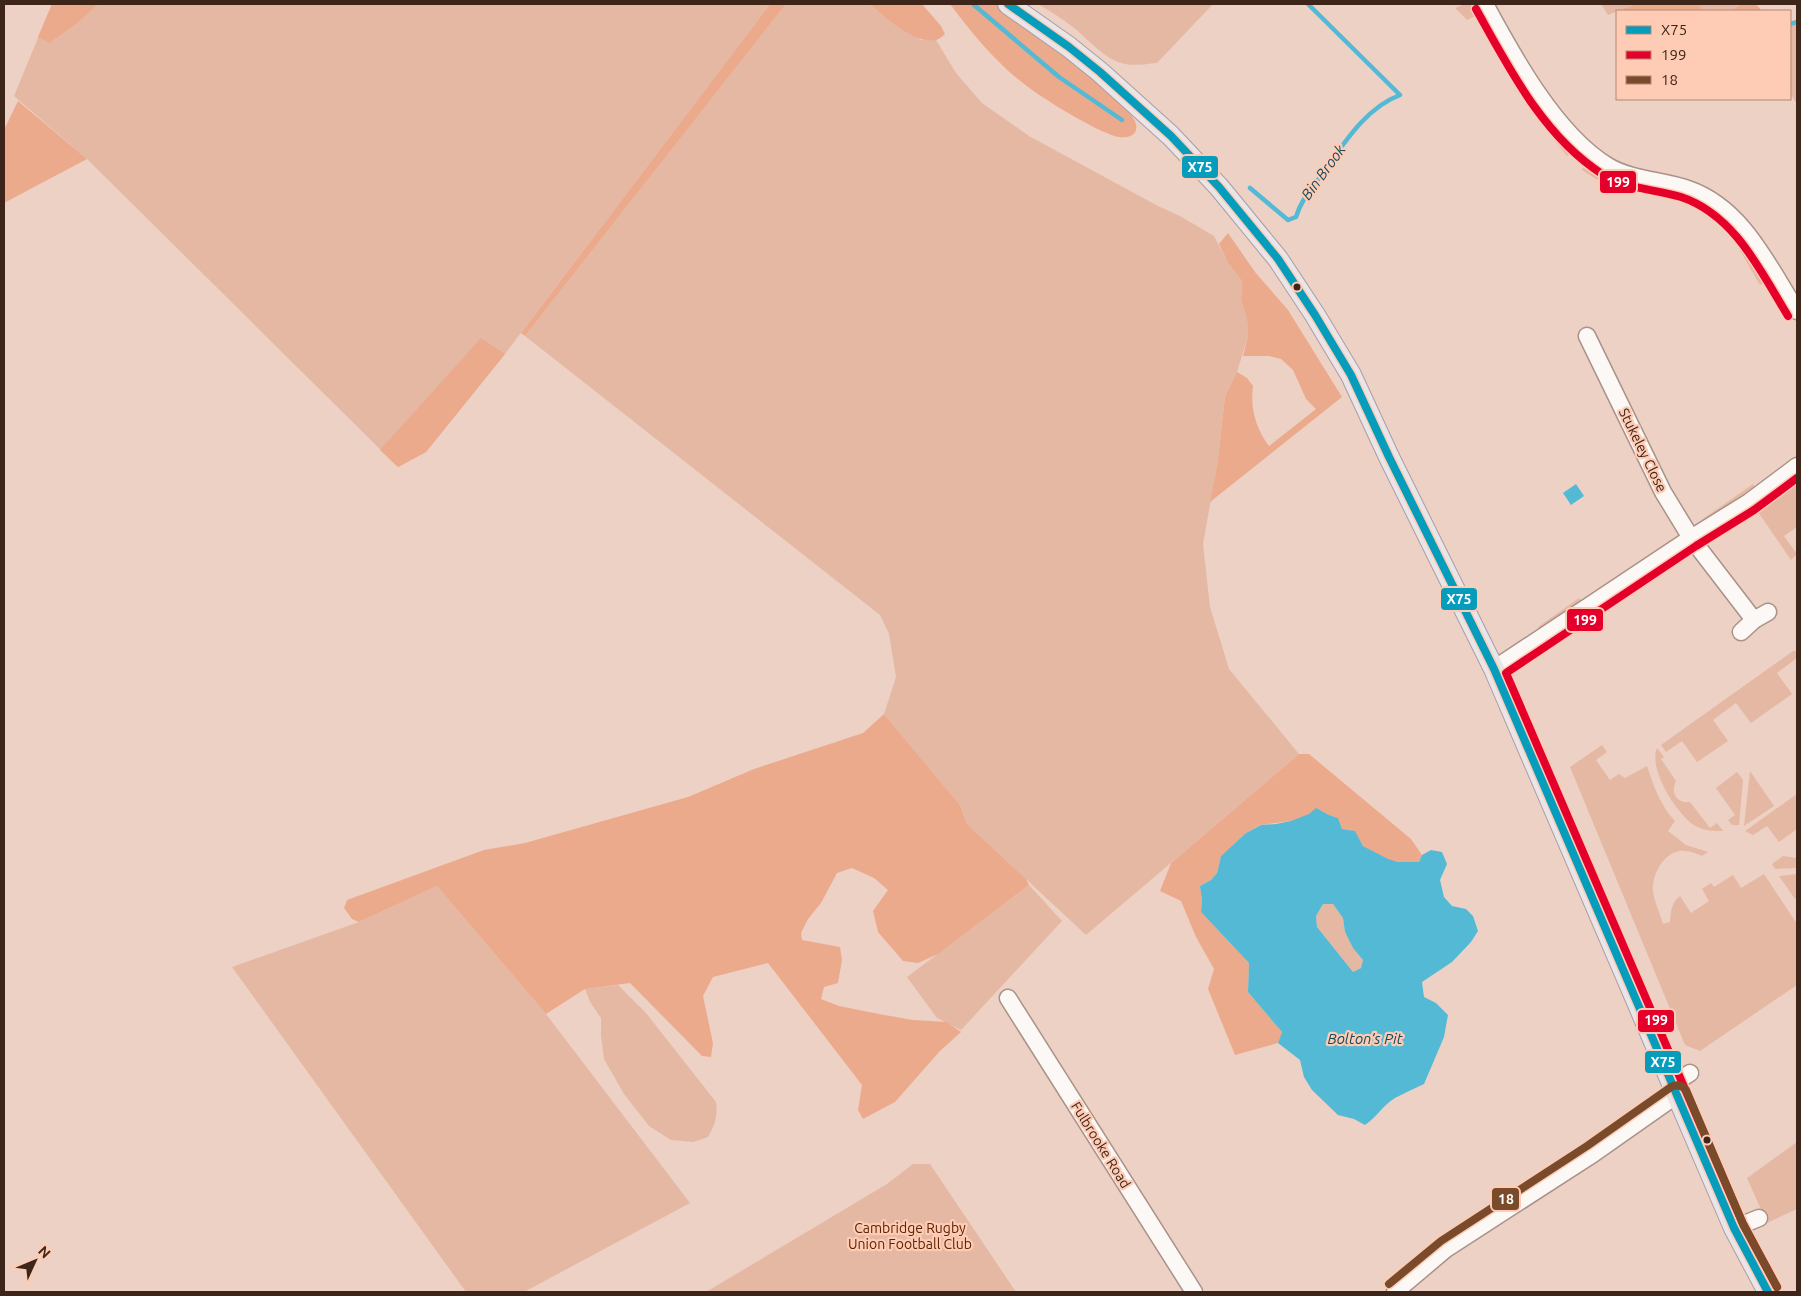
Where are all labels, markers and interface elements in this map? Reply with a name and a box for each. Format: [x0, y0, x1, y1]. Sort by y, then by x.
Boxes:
legend [1616, 10, 1791, 100]
text: X75 [1661, 21, 1687, 38]
text: 199 [1661, 46, 1686, 63]
text: 18 [1661, 71, 1678, 88]
water label: Bin Brook [1297, 141, 1349, 203]
line badge: X75 [1181, 155, 1219, 179]
text: X75 [1187, 159, 1213, 175]
line badge: 199 [1599, 170, 1637, 194]
text: 199 [1606, 174, 1630, 190]
unlabelled marker [1292, 282, 1302, 292]
street label: Stukeley Close [1616, 406, 1670, 494]
line badge: X75 [1440, 587, 1478, 611]
text: X75 [1446, 591, 1472, 607]
line badge: 199 [1566, 608, 1604, 632]
text: 199 [1573, 612, 1597, 628]
line badge: 199 [1637, 1009, 1675, 1033]
text: 199 [1644, 1012, 1668, 1028]
water label: Bolton’s Pit [1327, 1030, 1403, 1047]
line badge: X75 [1644, 1050, 1682, 1074]
text: X75 [1650, 1054, 1676, 1070]
street label: Fulbrooke Road [1068, 1099, 1134, 1191]
unlabelled marker [1702, 1135, 1712, 1145]
line badge: 18 [1491, 1187, 1520, 1211]
text: 18 [1498, 1191, 1514, 1207]
park label: Cambridge Rugby Union Football Club [848, 1220, 972, 1252]
north arrow [10, 1236, 60, 1286]
text: N [35, 1243, 54, 1261]

